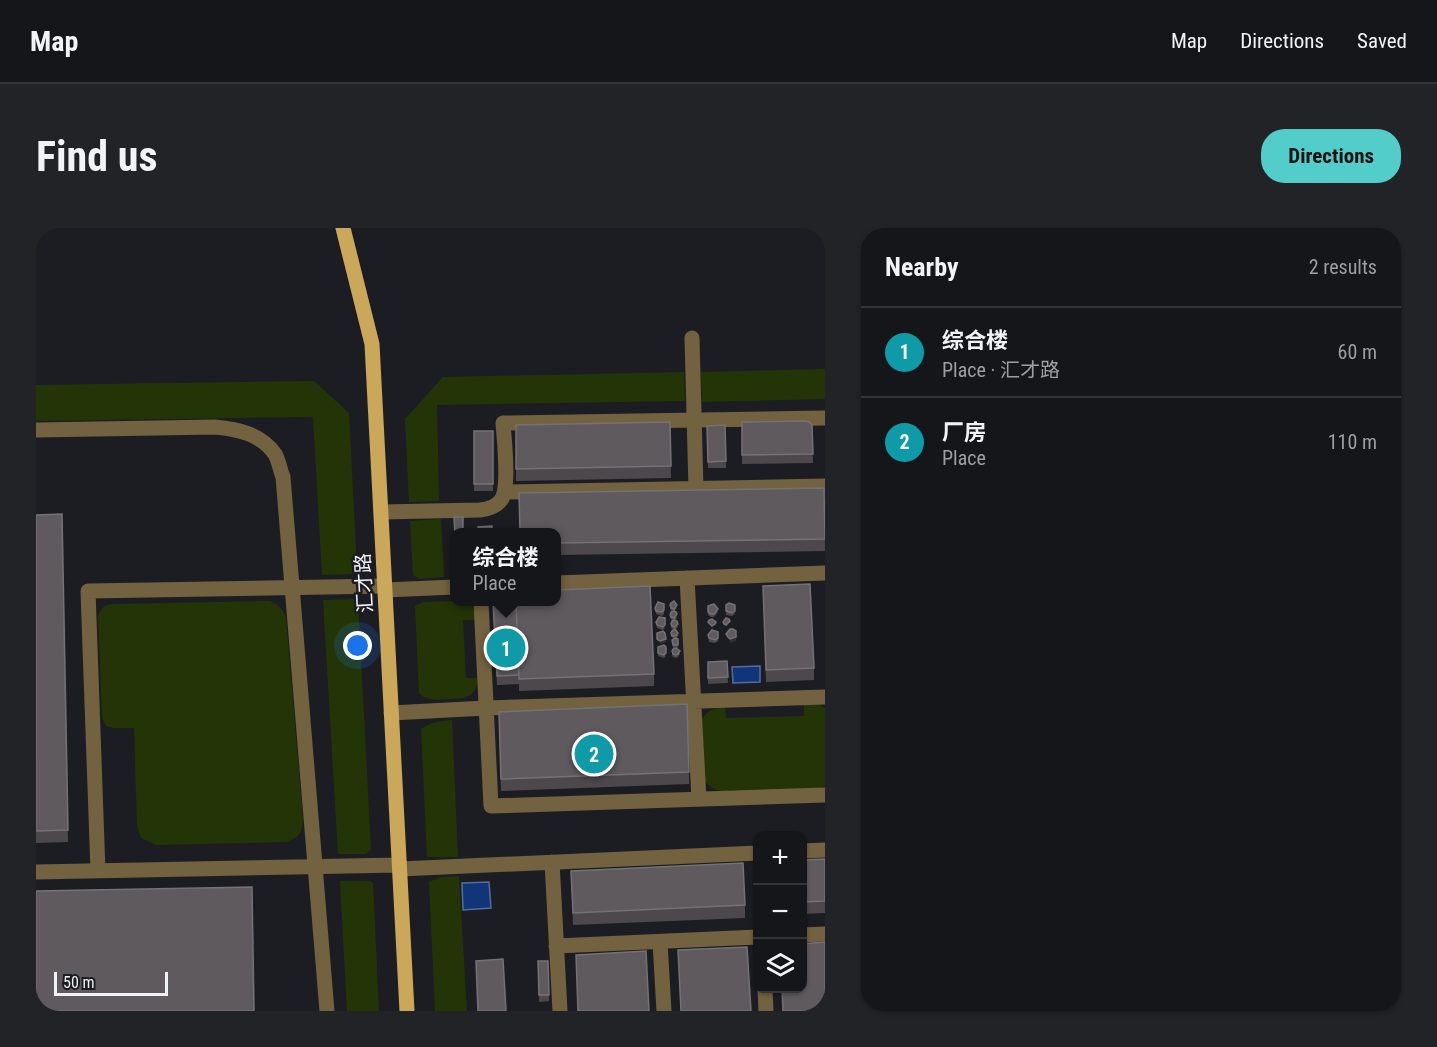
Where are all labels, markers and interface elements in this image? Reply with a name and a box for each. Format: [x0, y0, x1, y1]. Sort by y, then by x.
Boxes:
text: Map [30, 25, 78, 58]
text: Map [1171, 29, 1207, 53]
text: Directions [1240, 29, 1324, 53]
text: Saved [1357, 29, 1407, 53]
button: Directions [1261, 129, 1401, 183]
text: Find us [36, 132, 157, 181]
text: Nearby [885, 252, 959, 282]
text: 2 results [1309, 255, 1377, 279]
text: 综合楼 [942, 328, 1008, 353]
text: 1 [899, 340, 910, 364]
text: 60 m [1338, 340, 1377, 364]
text: Place · 汇才路 [942, 358, 1060, 382]
text: 厂房 [942, 420, 986, 445]
text: 2 [899, 430, 910, 454]
text: 110 m [1328, 430, 1377, 454]
text: Place [942, 446, 986, 470]
popup [450, 528, 561, 606]
text: 综合楼 [472, 545, 539, 570]
street label: 汇才路 [350, 552, 378, 614]
text: Place [472, 571, 516, 595]
pin: 1 [486, 626, 526, 670]
your location [343, 631, 372, 660]
pin: 2 [574, 732, 614, 776]
map controls [753, 831, 807, 993]
button: + [753, 831, 807, 885]
button: − [753, 885, 807, 939]
button: layers [753, 939, 807, 993]
scale bar [54, 969, 168, 996]
text: 50 m [63, 973, 95, 992]

